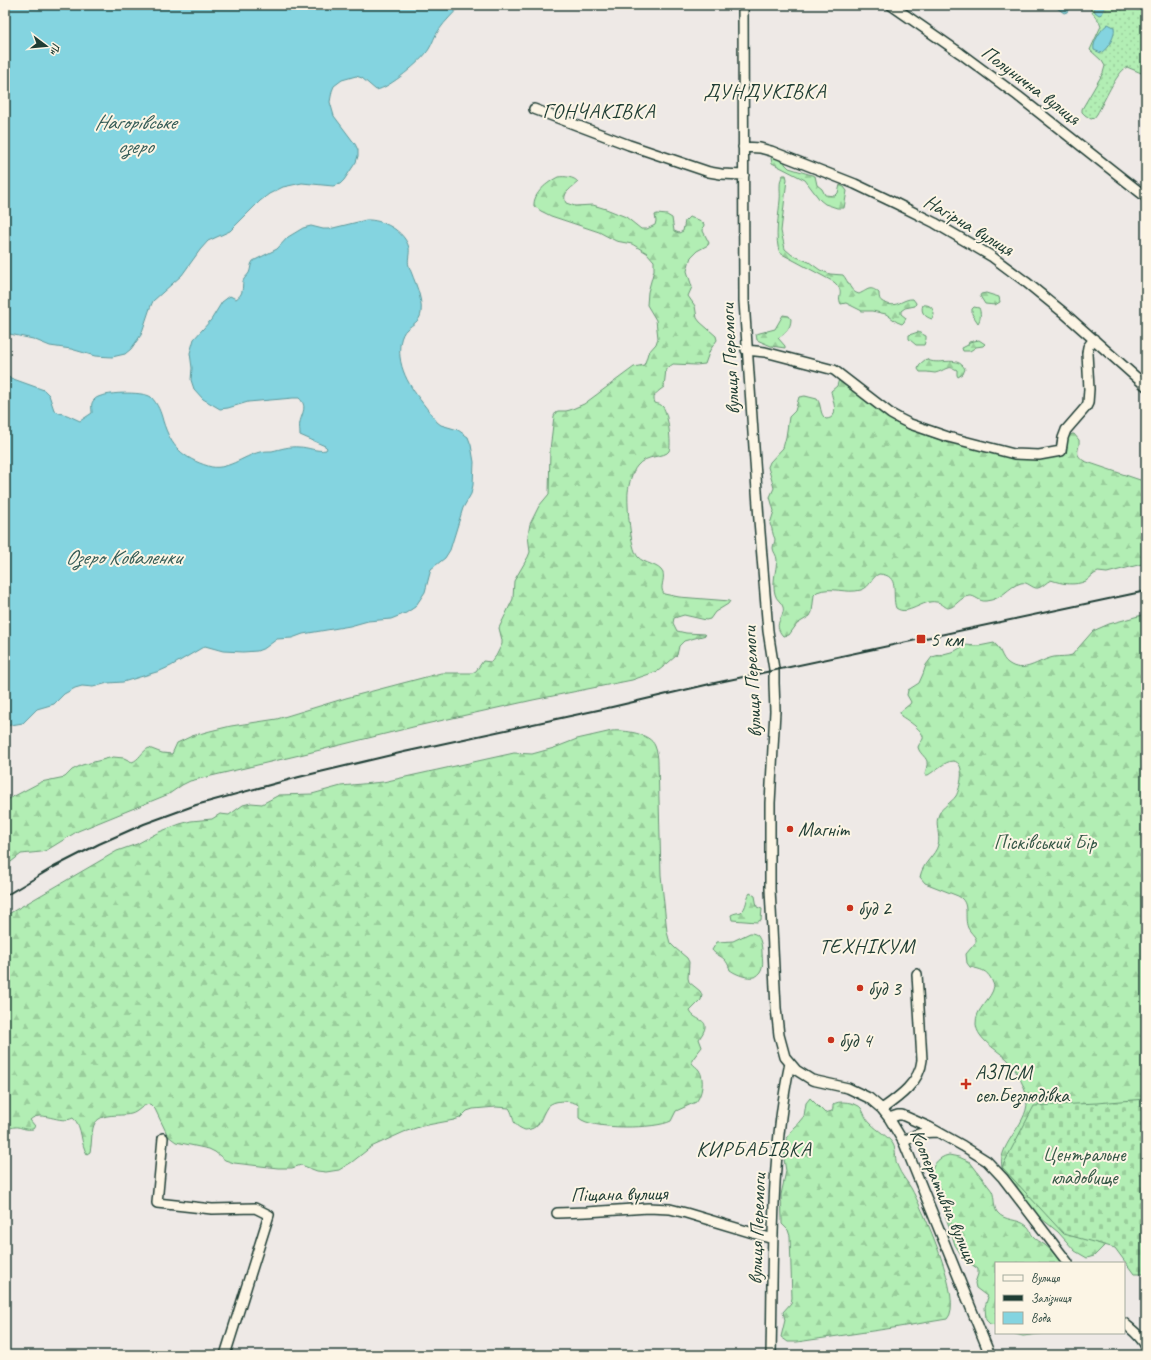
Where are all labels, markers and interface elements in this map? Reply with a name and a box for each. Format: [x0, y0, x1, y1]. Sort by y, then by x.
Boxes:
north arrow [26, 26, 66, 66]
street label: Полунична вулиця [976, 40, 1086, 131]
text: Пн [47, 41, 64, 57]
district label: ДУНДУКІВКА [703, 78, 827, 104]
district label: ГОНЧАКІВКА [542, 98, 656, 124]
water label: Нагорівське озеро [95, 109, 179, 160]
street label: Нагірна вулиця [919, 188, 1019, 262]
street label: вулиця Перемоги [715, 301, 745, 415]
water label: Озеро Коваленки [65, 544, 184, 571]
street label: вулиця Перемоги [737, 624, 767, 738]
place label: 5 км [930, 627, 964, 652]
marker: 5 км [915, 633, 927, 645]
place label: Магніт [798, 817, 850, 842]
marker: Магніт [785, 824, 795, 834]
park label: Пісківський Бір [994, 830, 1098, 855]
place label: буд 2 [858, 896, 893, 921]
marker: буд 2 [845, 903, 855, 913]
district label: ТЕХНІКУМ [819, 933, 916, 959]
place label: буд 3 [868, 976, 903, 1001]
marker: буд 3 [855, 983, 865, 993]
place label: буд 4 [839, 1028, 874, 1053]
marker: буд 4 [826, 1035, 836, 1045]
place label: АЗПСМ сел.Безлюдівка [975, 1060, 1070, 1109]
marker: АЗПСМ сел.Безлюдівка [960, 1078, 972, 1090]
street label: Кооперативна вулиця [904, 1125, 984, 1269]
district label: КИРБАБІВКА [696, 1136, 812, 1162]
park label: Центральне кладовище [1043, 1142, 1127, 1190]
street label: вулиця Перемоги [743, 1171, 771, 1285]
street label: Піщана вулиця [570, 1181, 669, 1207]
legend [995, 1262, 1125, 1334]
text: Вулиця [1031, 1270, 1060, 1286]
text: Залізниця [1031, 1290, 1072, 1306]
text: Вода [1031, 1310, 1052, 1326]

